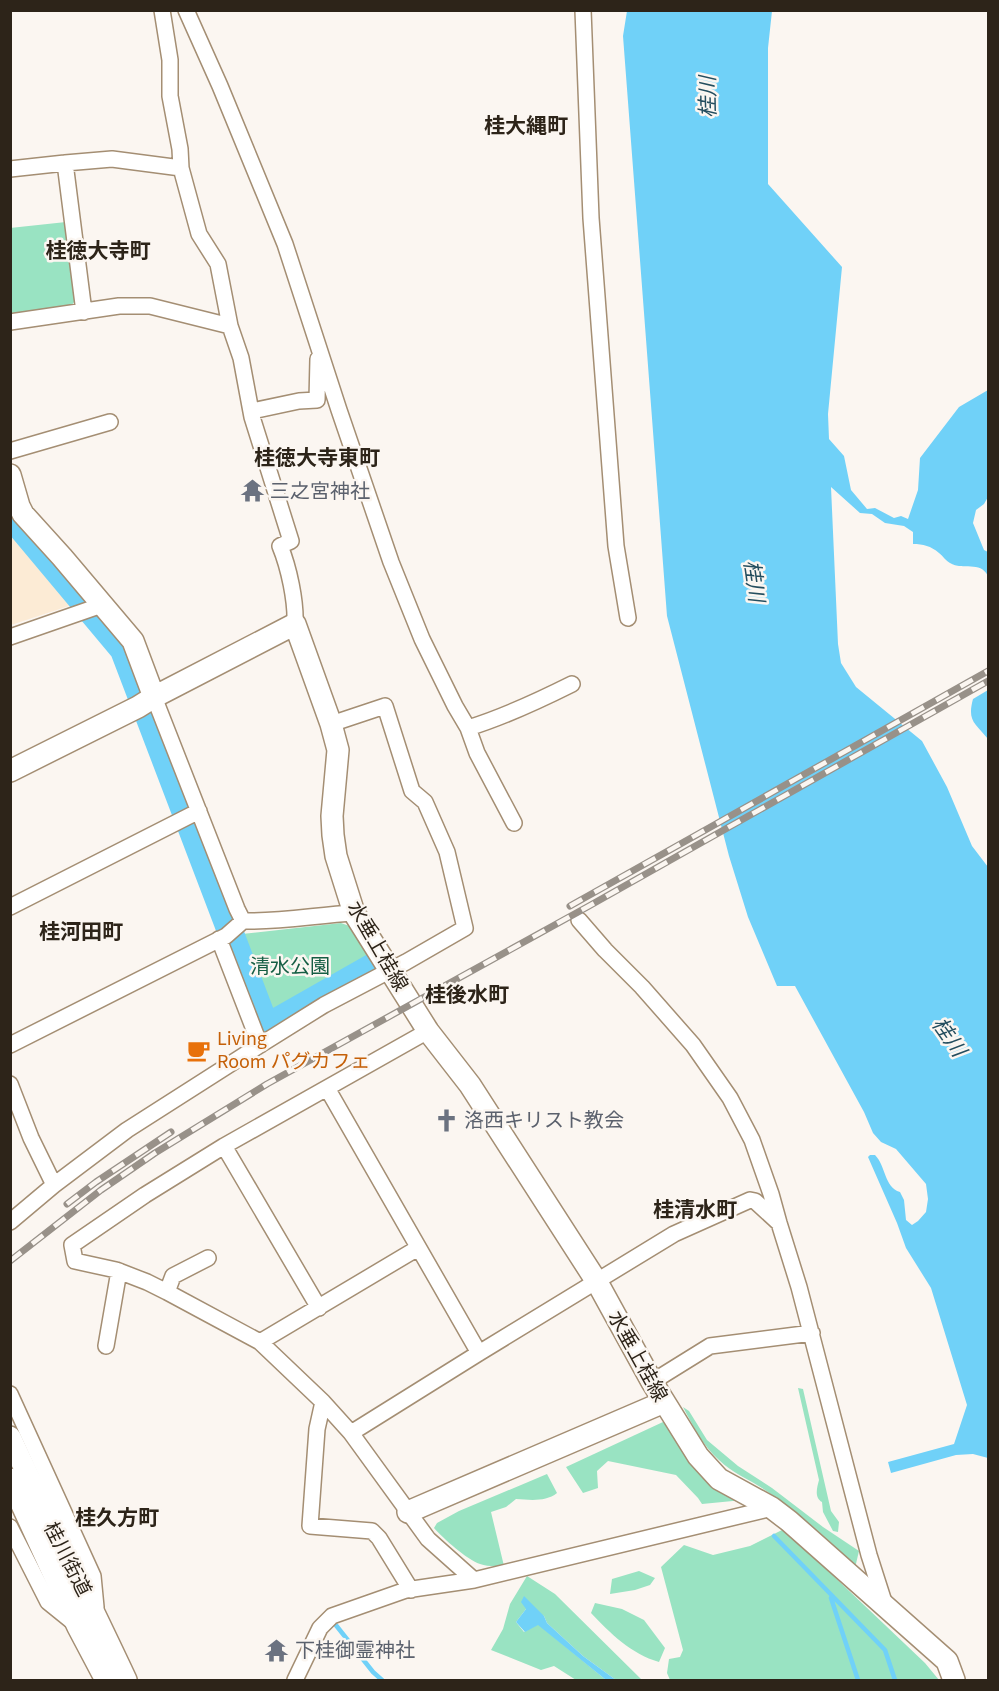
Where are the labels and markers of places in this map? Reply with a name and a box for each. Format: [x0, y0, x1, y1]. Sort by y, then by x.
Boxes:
temple icon: 三之宮神社 [239, 478, 265, 504]
place label: 三之宮神社 [270, 478, 370, 506]
place label: Living Room パグカフェ [217, 1025, 370, 1076]
cafe icon: Living Room パグカフェ [186, 1037, 212, 1063]
church icon: 洛西キリスト教会 [433, 1107, 459, 1133]
place label: 洛西キリスト教会 [464, 1107, 624, 1135]
temple icon: 下桂御霊神社 [264, 1637, 290, 1663]
place label: 下桂御霊神社 [295, 1637, 415, 1665]

